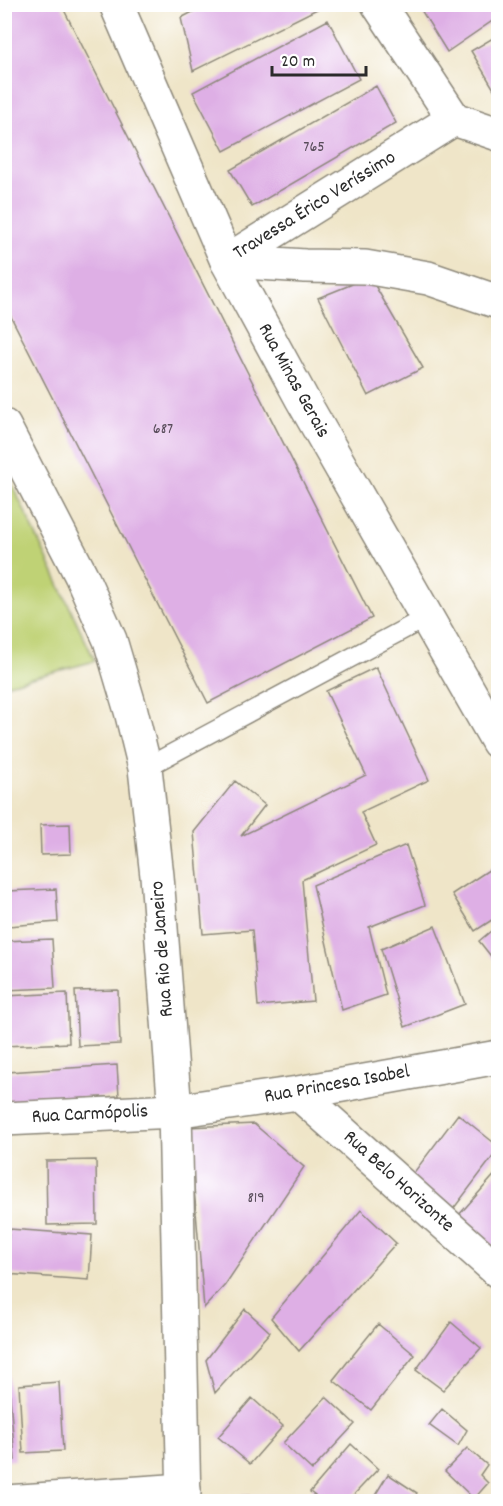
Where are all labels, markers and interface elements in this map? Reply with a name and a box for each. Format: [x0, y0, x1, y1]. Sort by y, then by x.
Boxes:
scale bar [272, 39, 366, 77]
text: 20 m [281, 50, 315, 75]
house number: 765 [303, 136, 325, 159]
street label: Travessa Érico Veríssimo [228, 145, 402, 267]
street label: Rua Minas Gerais [250, 319, 336, 443]
house number: 687 [153, 418, 173, 441]
street label: Rua Rio de Janeiro [144, 880, 182, 1018]
street label: Rua Princesa Isabel [262, 1058, 412, 1112]
street label: Rua Carmópolis [31, 1098, 149, 1132]
street label: Rua Belo Horizonte [336, 1124, 460, 1240]
house number: 819 [247, 1187, 265, 1210]

